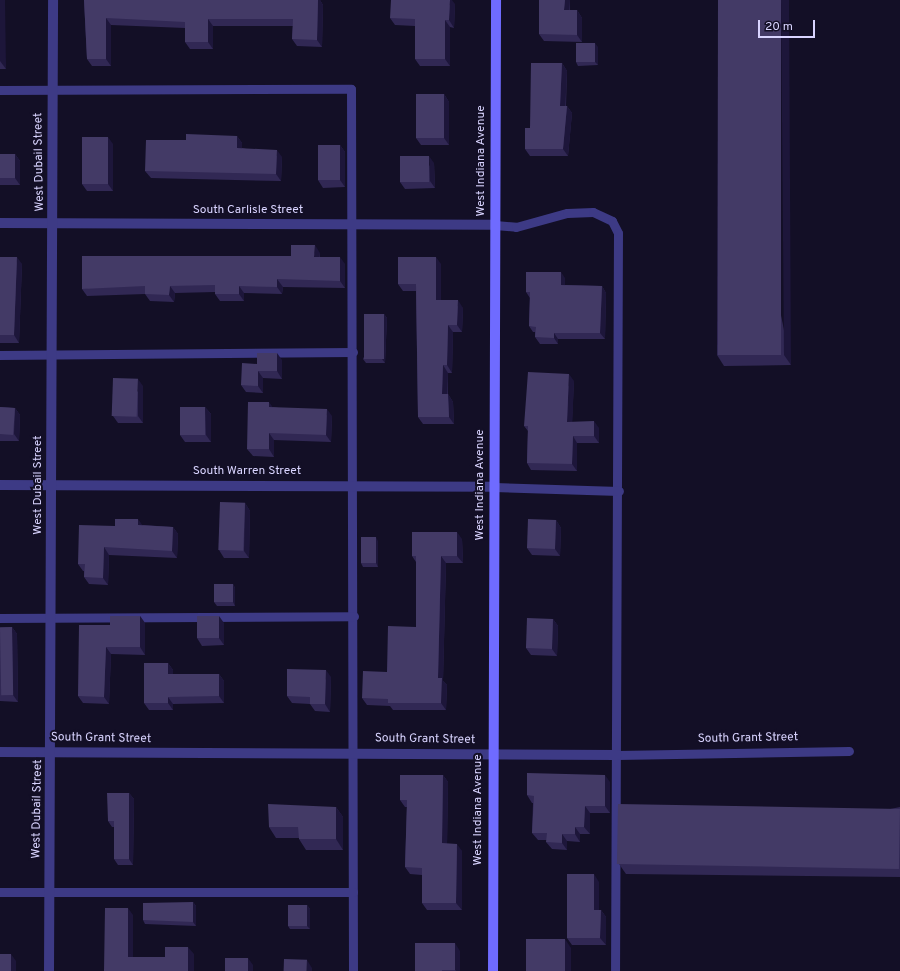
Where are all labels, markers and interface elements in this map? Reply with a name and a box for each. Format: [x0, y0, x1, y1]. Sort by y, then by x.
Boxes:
scale bar [760, 12, 817, 38]
text: 20 m [765, 19, 793, 35]
street label: West Indiana Avenue [475, 105, 489, 217]
street label: West Dubail Street [32, 112, 48, 212]
street label: South Carlisle Street [193, 204, 303, 218]
street label: West Indiana Avenue [474, 429, 488, 541]
street label: West Dubail Street [32, 435, 46, 535]
street label: South Warren Street [193, 465, 301, 479]
street label: South Grant Street [51, 731, 151, 747]
street label: South Grant Street [698, 731, 798, 747]
street label: South Grant Street [375, 732, 475, 748]
street label: West Indiana Avenue [472, 754, 486, 866]
street label: West Dubail Street [30, 759, 46, 859]

